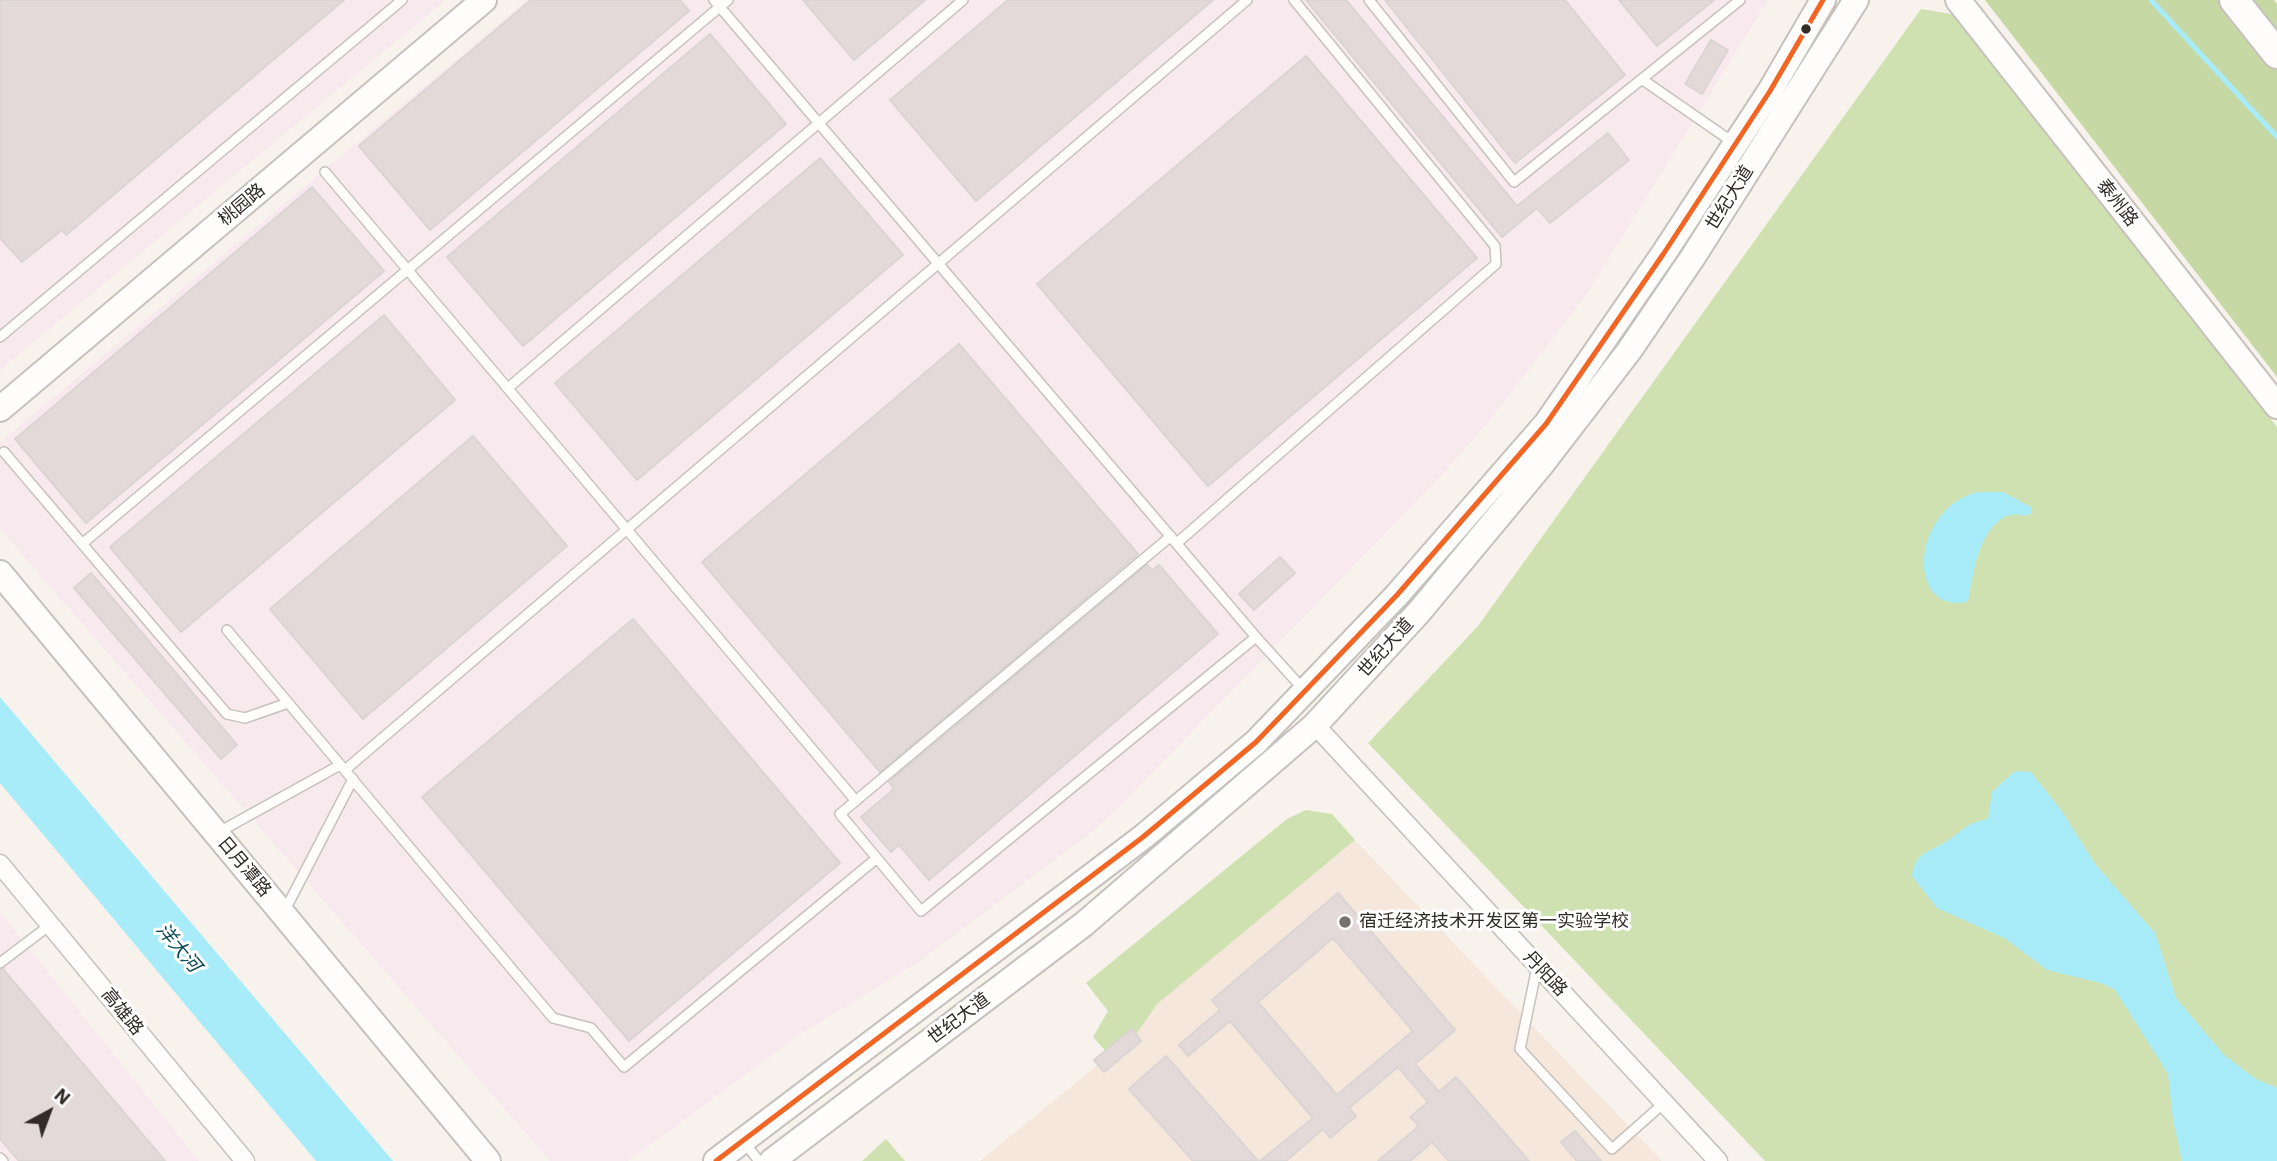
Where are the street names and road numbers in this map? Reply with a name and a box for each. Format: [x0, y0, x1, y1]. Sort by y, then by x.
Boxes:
street label: 世纪大道 [1702, 162, 1758, 234]
street label: 泰州路 [2092, 175, 2142, 231]
street label: 桃园路 [214, 179, 270, 231]
street label: 世纪大道 [1354, 614, 1418, 682]
street label: 日月潭路 [213, 832, 275, 902]
street label: 丹阳路 [1519, 947, 1571, 1001]
street label: 高雄路 [97, 984, 147, 1040]
street label: 世纪大道 [924, 989, 994, 1049]

